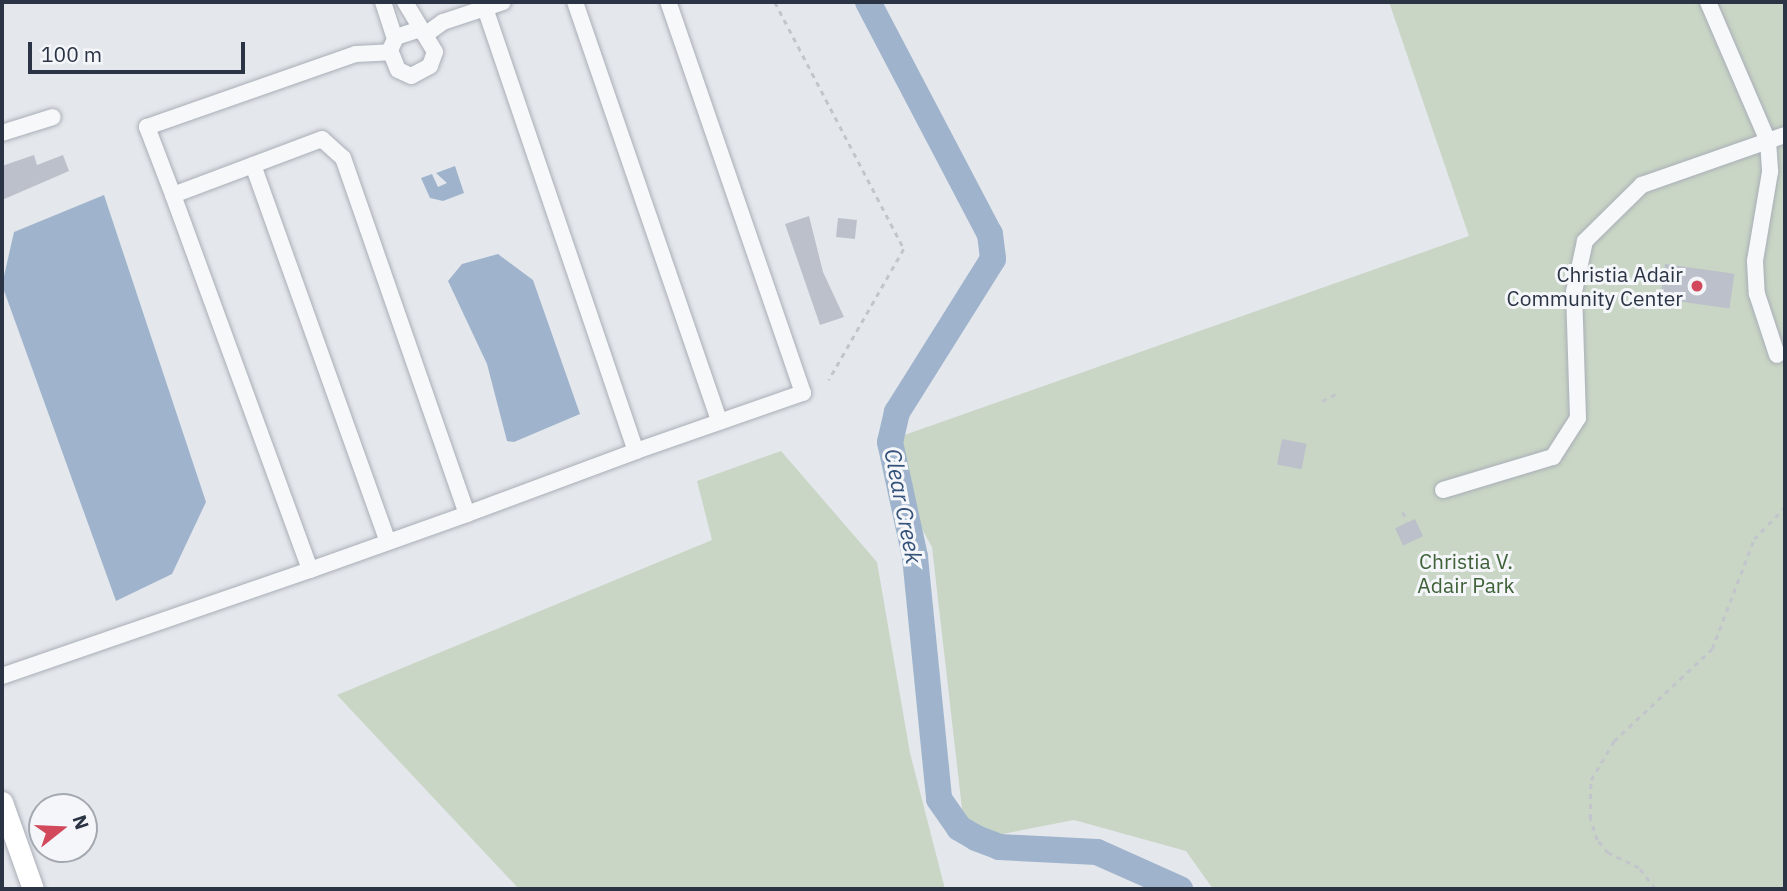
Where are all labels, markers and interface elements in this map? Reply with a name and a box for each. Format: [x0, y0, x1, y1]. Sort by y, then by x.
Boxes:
scale bar [32, 28, 248, 72]
text: 100 m [41, 40, 102, 68]
place label: Christia Adair Community Center [1507, 261, 1683, 311]
marker: Christia Adair Community Center [1689, 278, 1705, 294]
water label: Clear Creek [879, 446, 929, 566]
park label: Christia V. Adair Park [1417, 548, 1515, 598]
north arrow [28, 793, 98, 863]
text: N [68, 812, 95, 832]

